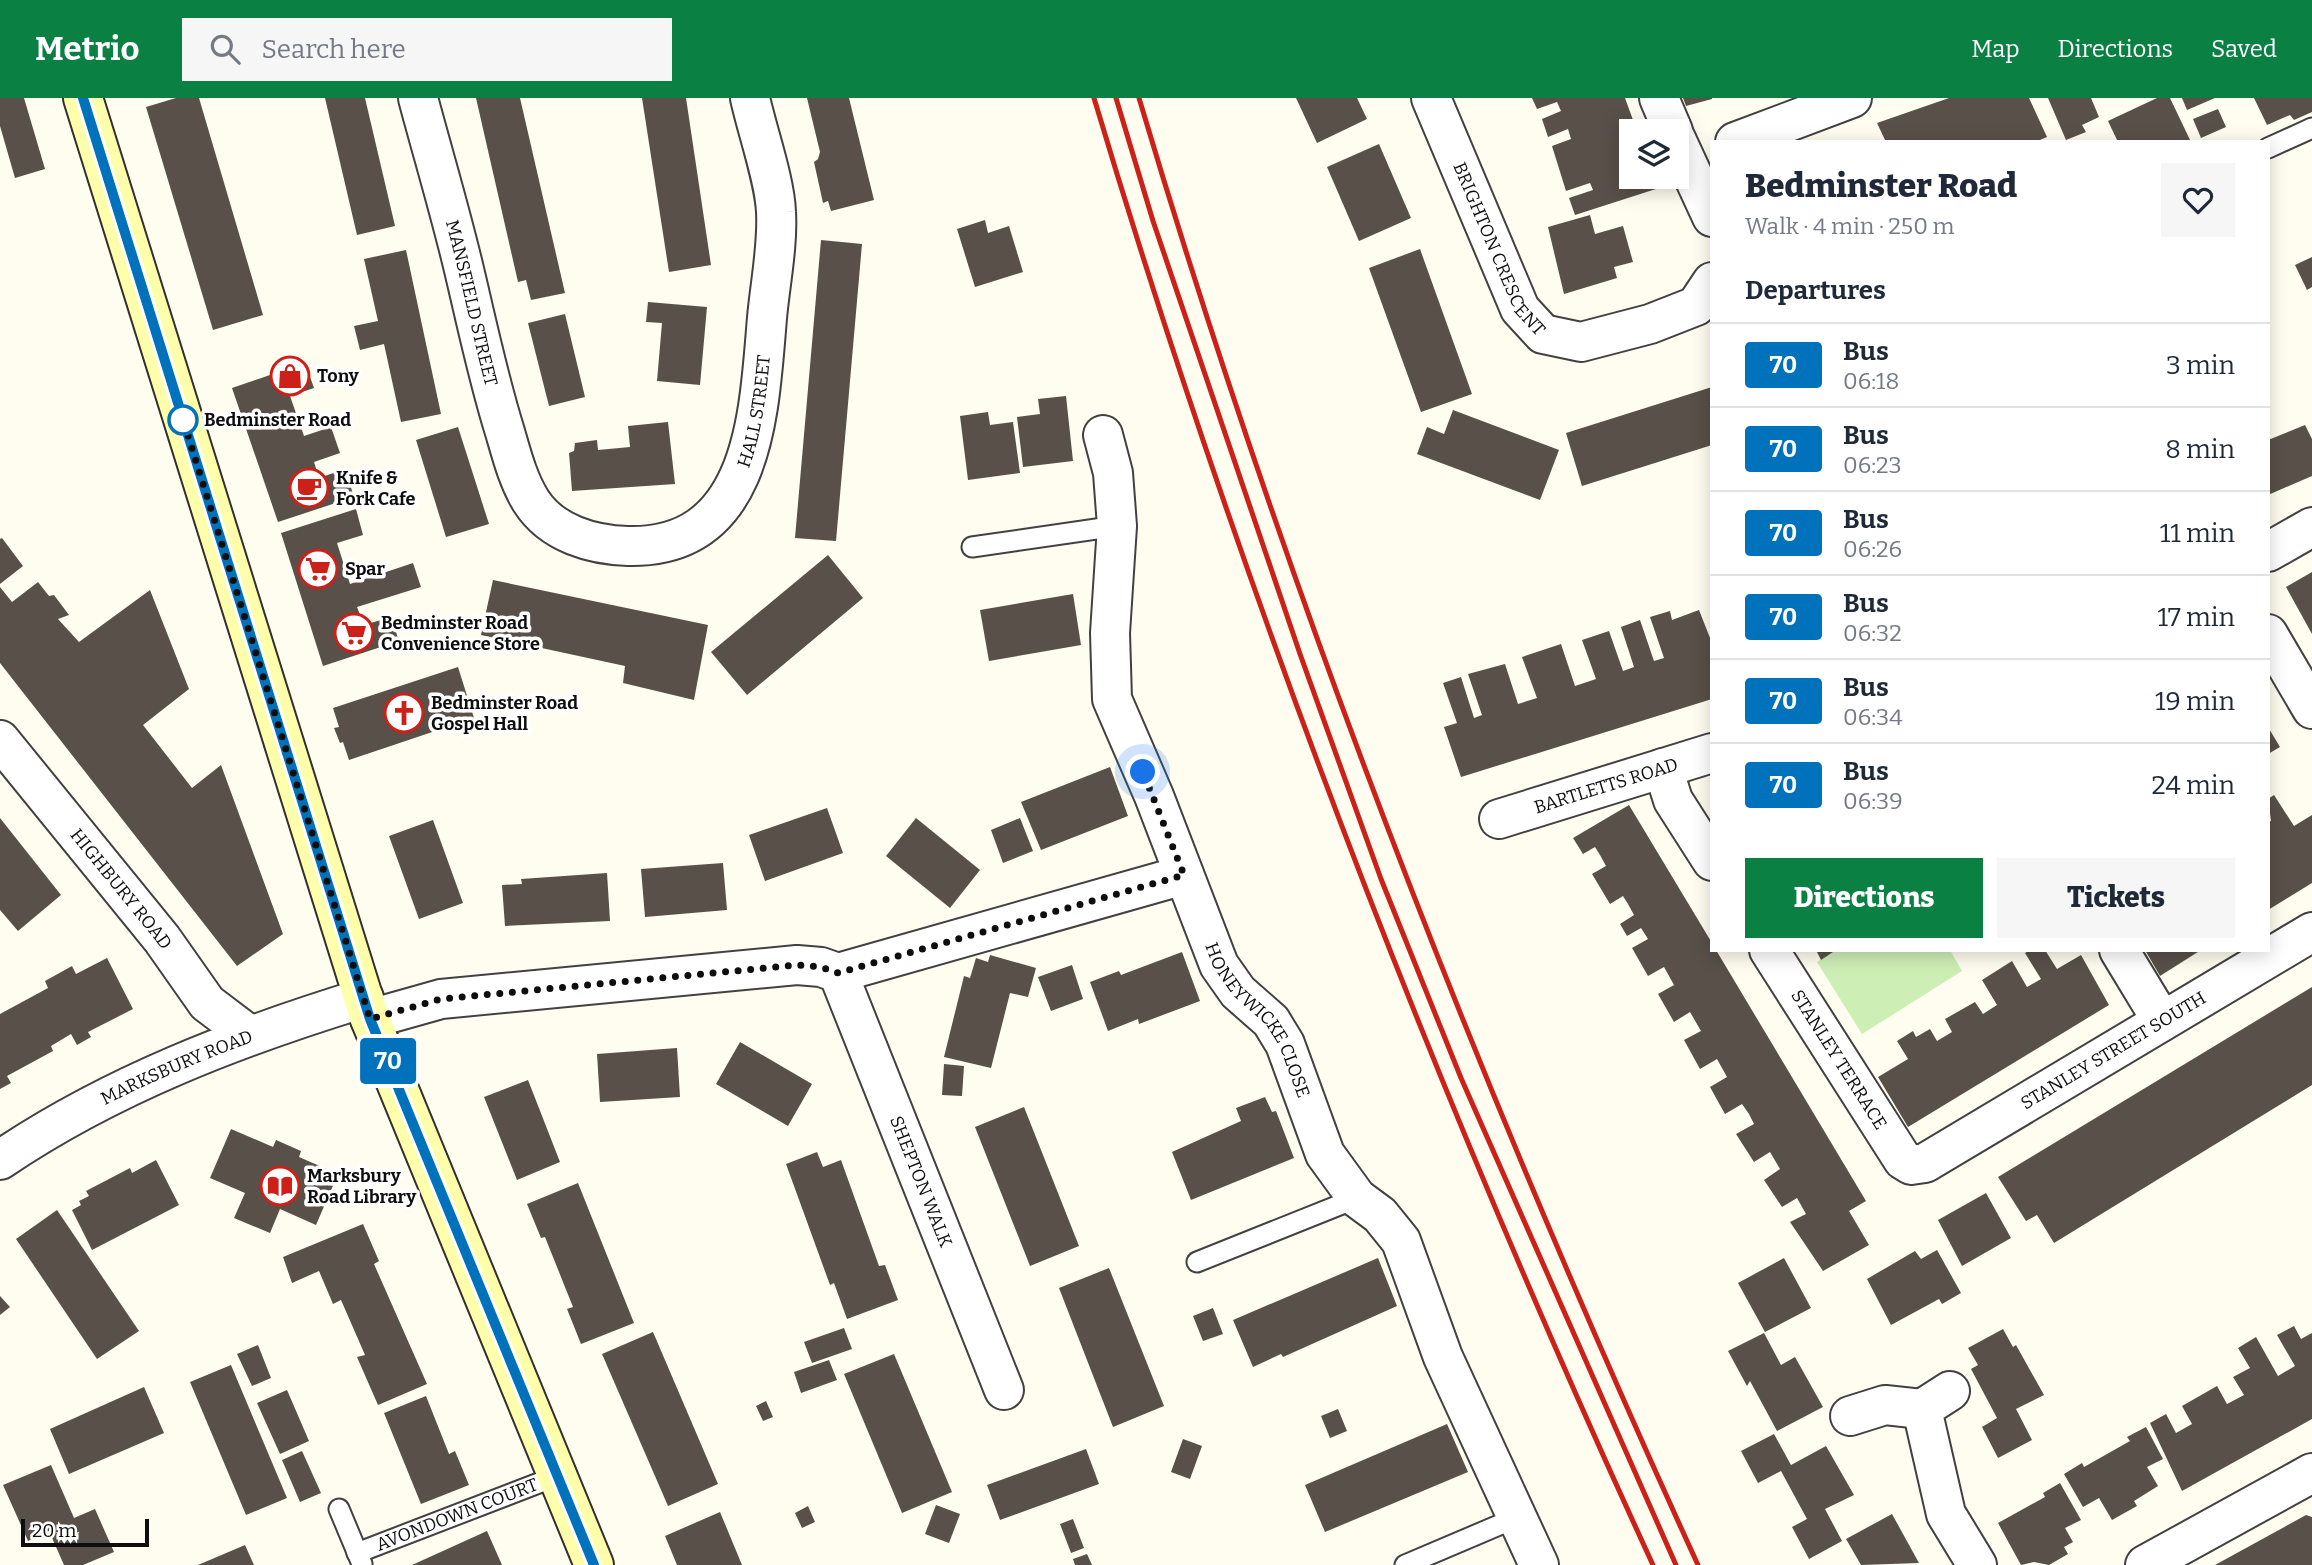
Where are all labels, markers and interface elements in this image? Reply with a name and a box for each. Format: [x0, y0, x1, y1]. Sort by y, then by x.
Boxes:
search box [182, 18, 672, 81]
text: Metrio [35, 29, 140, 69]
icon: search [206, 30, 244, 68]
text: Search here [262, 34, 406, 65]
text: Map [1971, 35, 2020, 63]
text: Directions [2058, 35, 2173, 63]
text: Saved [2211, 35, 2277, 63]
map controls [1619, 119, 1689, 189]
button: layers [1619, 119, 1689, 189]
street label: BRIGHTON CRESCENT [1448, 159, 1550, 341]
button: heart [2161, 163, 2235, 237]
text: Bedminster Road [1745, 166, 2017, 206]
text: Walk · 4 min · 250 m [1745, 212, 1954, 240]
street label: MANSFIELD STREET [441, 217, 503, 389]
text: Departures [1745, 275, 1886, 306]
text: Bus [1843, 336, 1889, 367]
text: 3 min [2166, 350, 2235, 381]
text: 70 [1770, 351, 1797, 379]
street label: HALL STREET [733, 353, 775, 470]
shop icon: Tony [269, 355, 311, 397]
place label: Tony [317, 365, 360, 387]
text: 06:18 [1843, 367, 1899, 395]
marker: Bedminster Road [168, 405, 198, 435]
place label: Bedminster Road [204, 409, 351, 431]
text: Bus [1843, 420, 1889, 451]
text: 8 min [2165, 434, 2235, 465]
text: 70 [1770, 435, 1797, 463]
text: 06:23 [1843, 451, 1902, 479]
cafe icon: Knife & Fork Cafe [288, 467, 330, 509]
place label: Knife & Fork Cafe [336, 467, 416, 510]
text: Bus [1843, 504, 1889, 535]
text: 11 min [2160, 518, 2235, 549]
text: 70 [1770, 519, 1797, 547]
text: 06:26 [1843, 535, 1902, 563]
supermarket icon: Spar [297, 548, 339, 590]
place label: Spar [345, 558, 385, 580]
text: Bus [1843, 588, 1889, 619]
text: 17 min [2157, 602, 2235, 633]
text: 70 [1770, 603, 1797, 631]
supermarket icon: Bedminster Road Convenience Store [333, 612, 375, 654]
place label: Bedminster Road Convenience Store [381, 612, 540, 655]
text: 06:32 [1843, 619, 1902, 647]
text: Bus [1843, 672, 1889, 703]
text: 19 min [2155, 686, 2235, 717]
text: 70 [1770, 687, 1797, 715]
church icon: Bedminster Road Gospel Hall [383, 692, 425, 734]
place label: Bedminster Road Gospel Hall [431, 692, 578, 735]
text: 06:34 [1843, 703, 1903, 731]
street label: BARTLETTS ROAD [1531, 753, 1681, 818]
your location [1125, 754, 1160, 789]
text: Bus [1843, 756, 1889, 787]
text: 24 min [2151, 770, 2235, 801]
text: 70 [1770, 771, 1797, 799]
text: 06:39 [1843, 787, 1903, 815]
street label: HIGHBURY ROAD [66, 824, 177, 953]
button: Directions [1745, 858, 1983, 938]
button: Tickets [1997, 858, 2235, 938]
street label: HONEYWICKE CLOSE [1200, 939, 1315, 1101]
street label: STANLEY TERRACE [1786, 986, 1892, 1134]
street label: STANLEY STREET SOUTH [2017, 987, 2210, 1114]
street label: MARKSBURY ROAD [97, 1025, 256, 1110]
line badge: 70 [356, 1038, 420, 1084]
text: 70 [374, 1047, 402, 1075]
street label: SHEPTON WALK [885, 1113, 957, 1251]
library icon: Marksbury Road Library [259, 1165, 301, 1207]
place label: Marksbury Road Library [307, 1165, 417, 1208]
street label: AVONDOWN COURT [373, 1473, 541, 1556]
scale bar [21, 1516, 149, 1548]
text: 20 m [32, 1519, 76, 1542]

